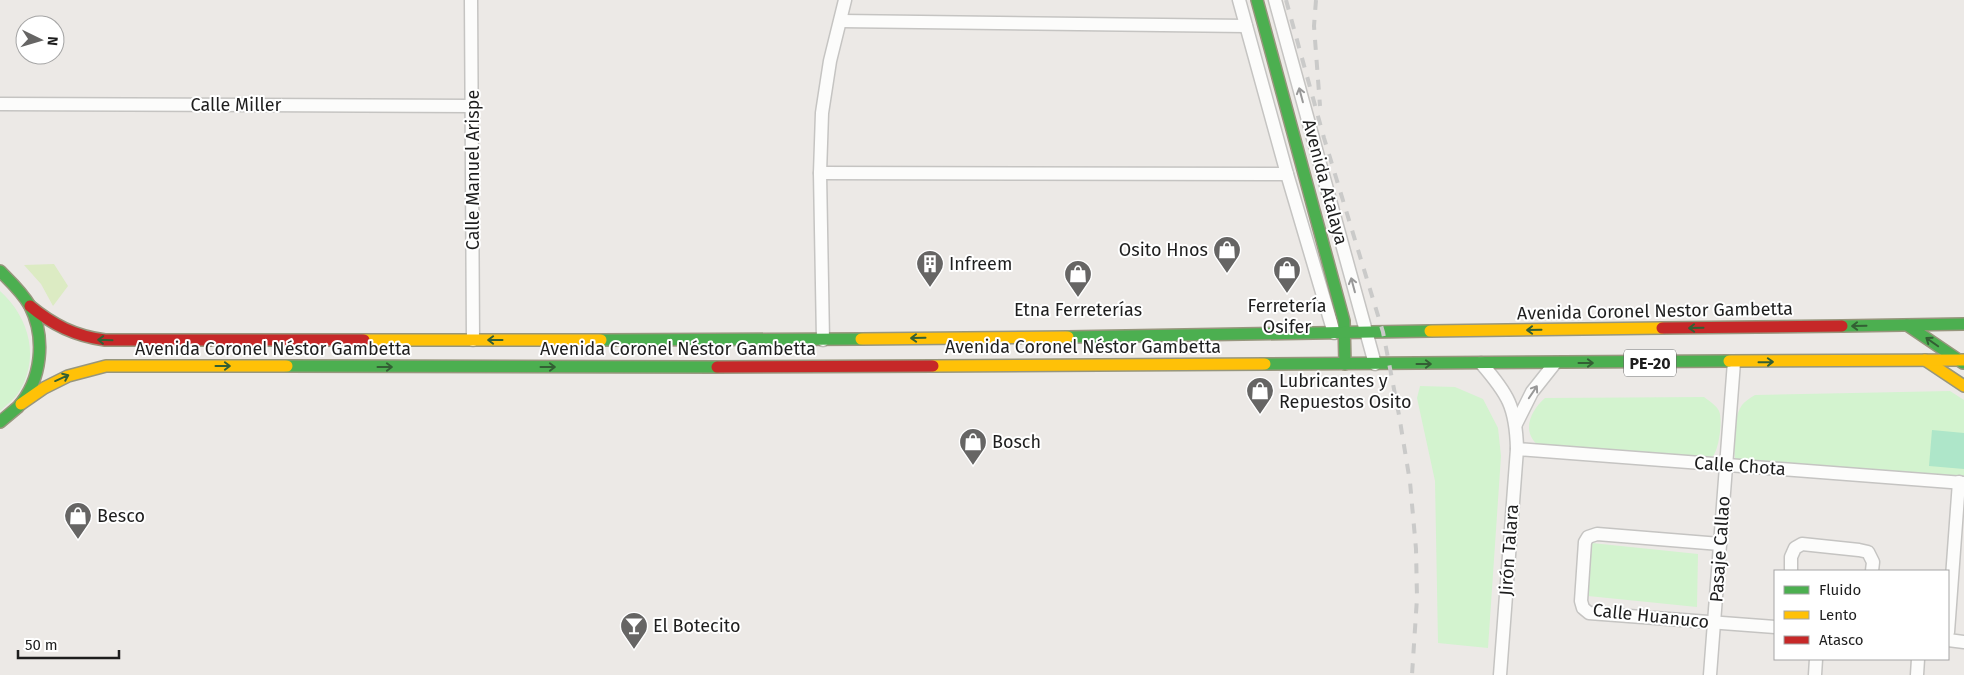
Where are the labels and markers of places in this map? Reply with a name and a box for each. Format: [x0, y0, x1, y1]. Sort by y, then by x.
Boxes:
shop icon: Osito Hnos [1212, 235, 1242, 274]
place label: Osito Hnos [1119, 239, 1208, 261]
building icon: Infreem [915, 249, 945, 288]
place label: Infreem [949, 253, 1012, 275]
shop icon: Ferretería Osifer [1272, 255, 1302, 294]
shop icon: Etna Ferreterías [1063, 259, 1093, 298]
place label: Ferretería Osifer [1247, 295, 1327, 338]
place label: Etna Ferreterías [1014, 299, 1142, 321]
place label: Lubricantes y Repuestos Osito [1279, 370, 1411, 413]
shop icon: Lubricantes y Repuestos Osito [1245, 376, 1275, 415]
shop icon: Bosch [958, 427, 988, 466]
place label: Bosch [992, 431, 1041, 453]
shop icon: Besco [63, 501, 93, 540]
place label: Besco [97, 505, 145, 527]
bar icon: El Botecito [619, 611, 649, 650]
place label: El Botecito [653, 615, 740, 637]

